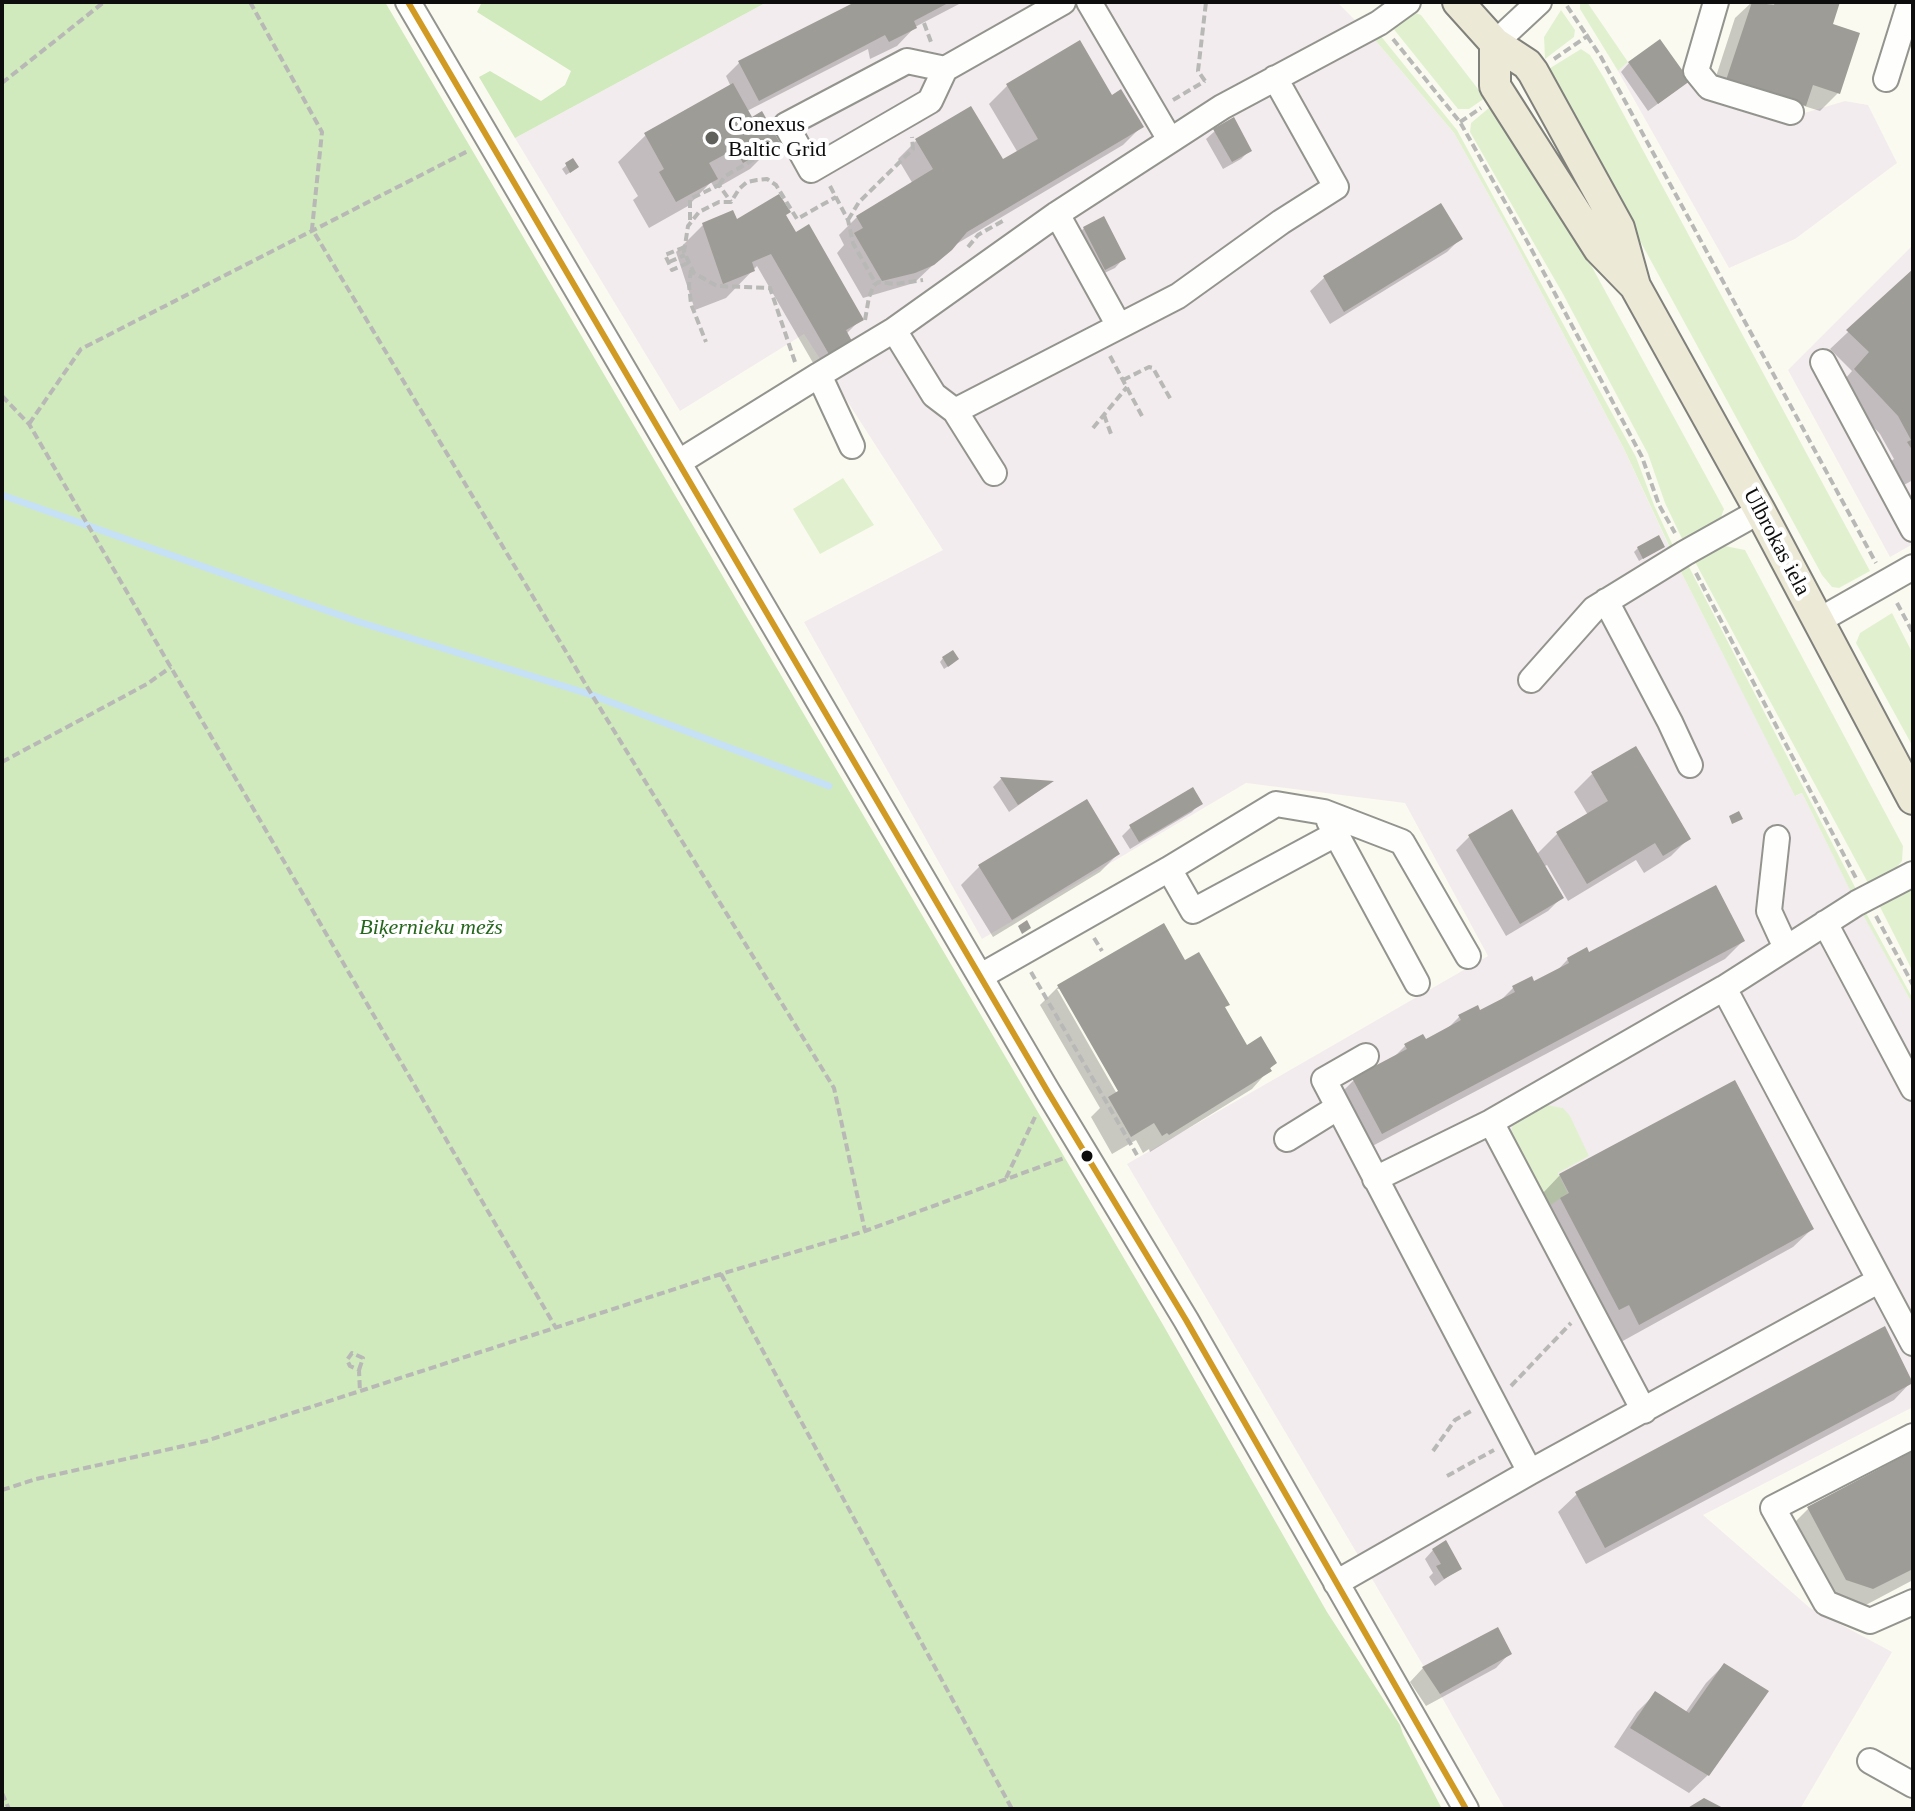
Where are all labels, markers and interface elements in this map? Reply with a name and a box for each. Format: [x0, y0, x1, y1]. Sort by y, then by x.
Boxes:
place label: Conexus Baltic Grid [728, 112, 826, 164]
marker: Conexus Baltic Grid [703, 129, 721, 147]
street label: Ulbrokas iela [1737, 484, 1815, 600]
park label: Biķernieku mežs [359, 915, 503, 941]
unlabelled marker [1079, 1148, 1095, 1164]

